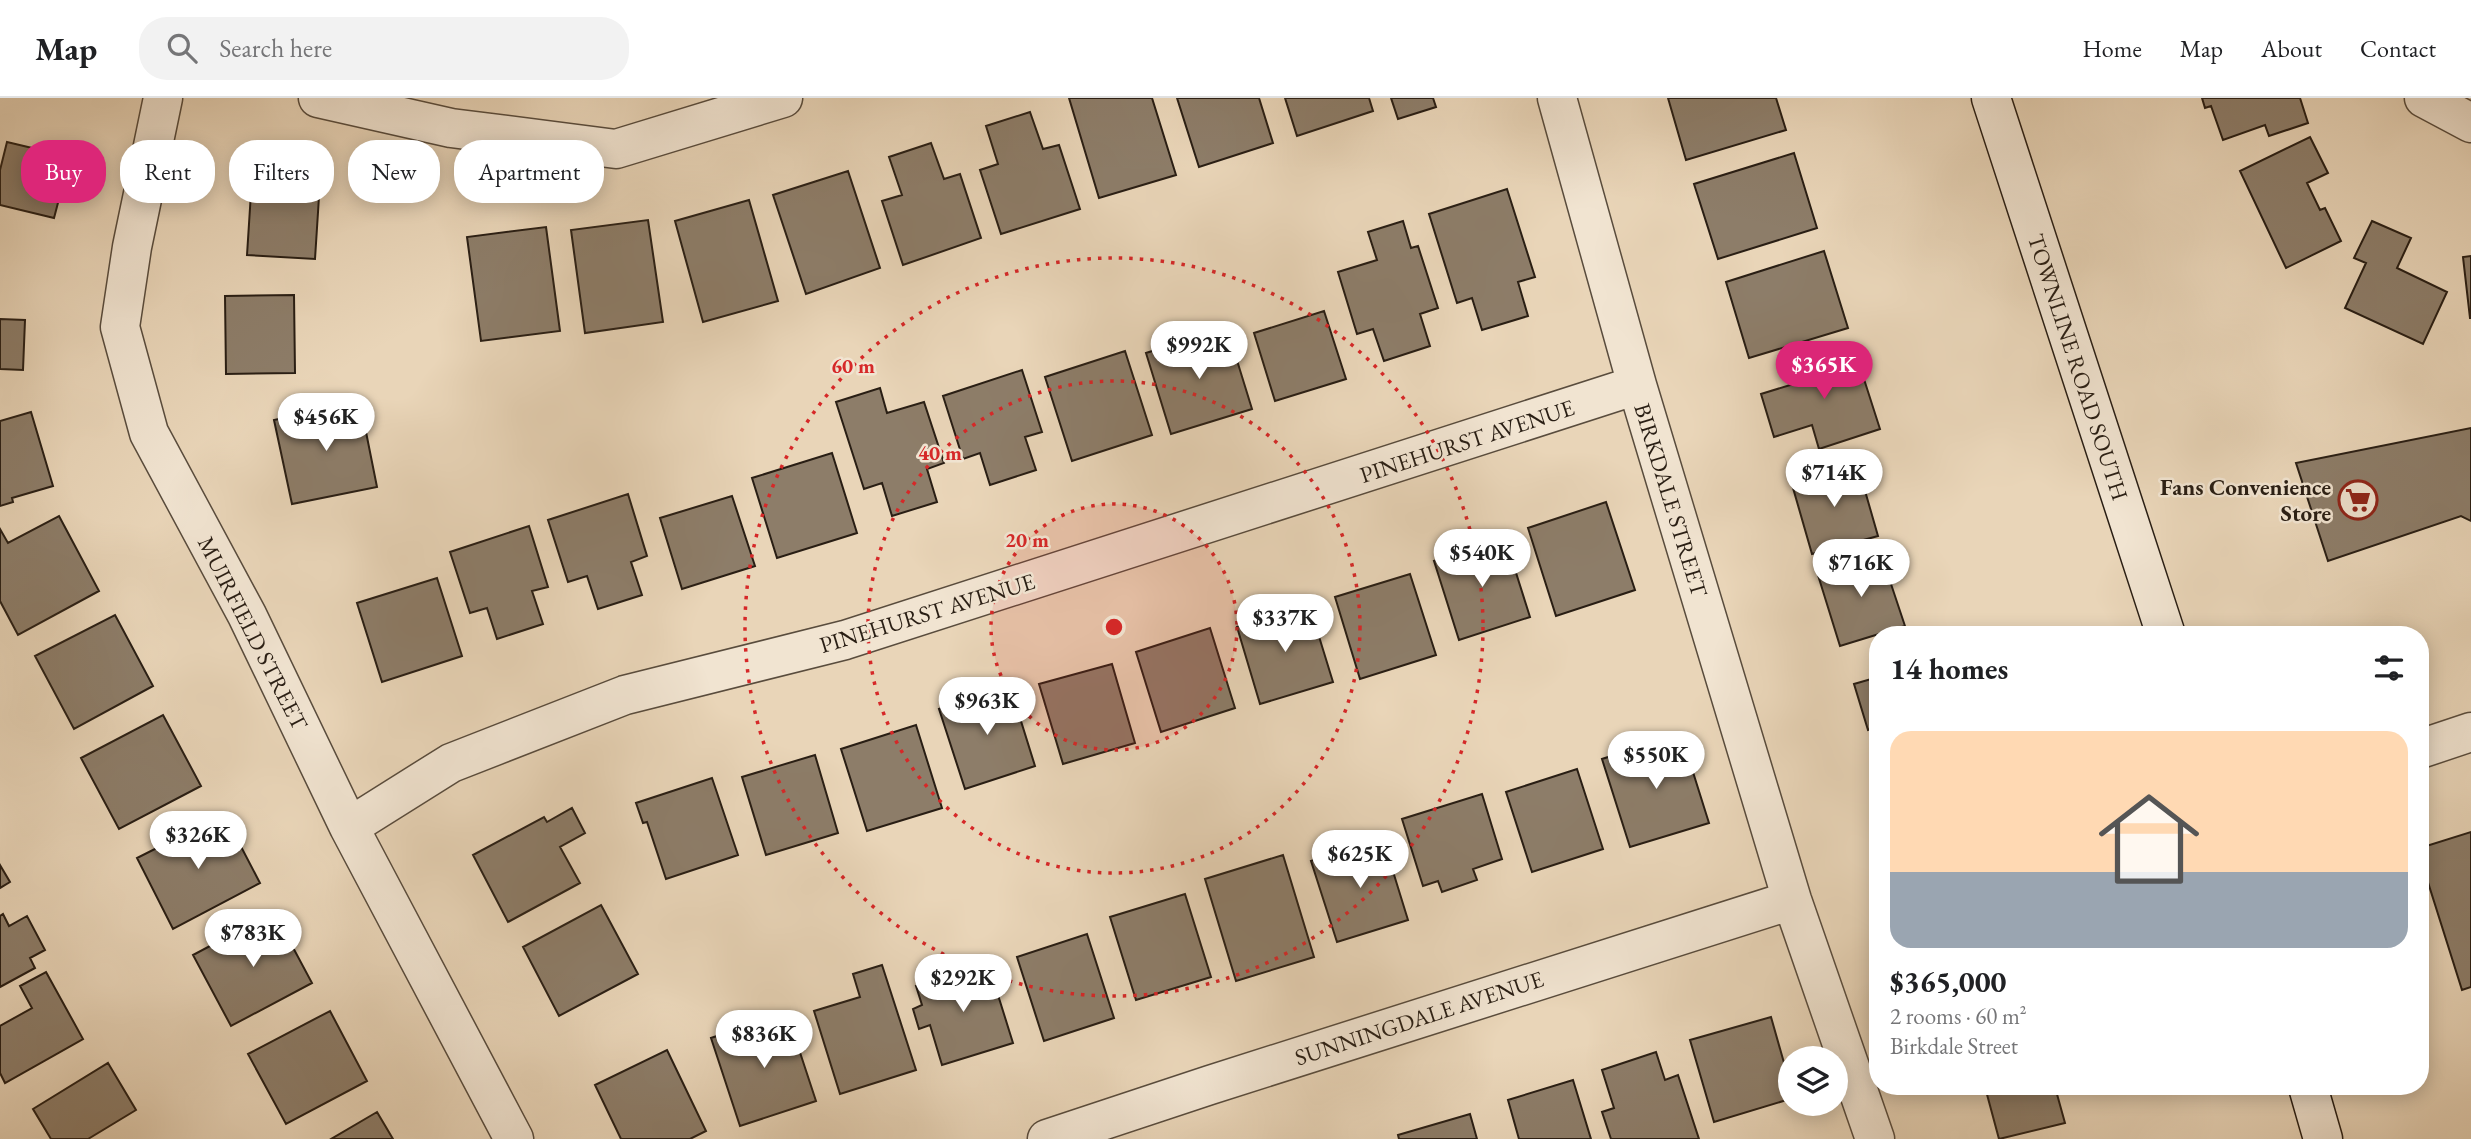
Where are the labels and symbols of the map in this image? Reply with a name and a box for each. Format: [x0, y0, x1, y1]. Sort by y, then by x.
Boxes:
street label: TOWNLINE ROAD SOUTH [2021, 230, 2135, 504]
pin: $992K [1150, 322, 1248, 381]
pin: $365K [1775, 342, 1873, 401]
text: 60 m [831, 352, 875, 379]
street label: PINEHURST AVENUE [1356, 392, 1578, 490]
pin: $456K [277, 394, 375, 453]
street label: BIRKDALE STREET [1627, 400, 1715, 601]
text: 40 m [918, 439, 962, 466]
pin: $714K [1785, 450, 1883, 509]
place label: Fans Convenience Store [2160, 472, 2331, 528]
supermarket icon: Fans Convenience Store [2337, 479, 2379, 521]
text: 20 m [1005, 526, 1049, 553]
pin: $540K [1433, 530, 1531, 589]
street label: MUIRFIELD STREET [191, 531, 315, 736]
pin: $716K [1812, 540, 1910, 599]
street label: PINEHURST AVENUE [816, 566, 1038, 660]
pin: $337K [1236, 594, 1334, 654]
centre of rings [1102, 615, 1126, 639]
pin: $963K [938, 678, 1036, 737]
pin: $550K [1607, 732, 1705, 791]
pin: $326K [149, 812, 247, 871]
pin: $625K [1311, 830, 1409, 890]
pin: $783K [204, 910, 302, 969]
pin: $292K [914, 954, 1012, 1014]
street label: SUNNINGDALE AVENUE [1291, 964, 1547, 1072]
pin: $836K [715, 1010, 813, 1070]

